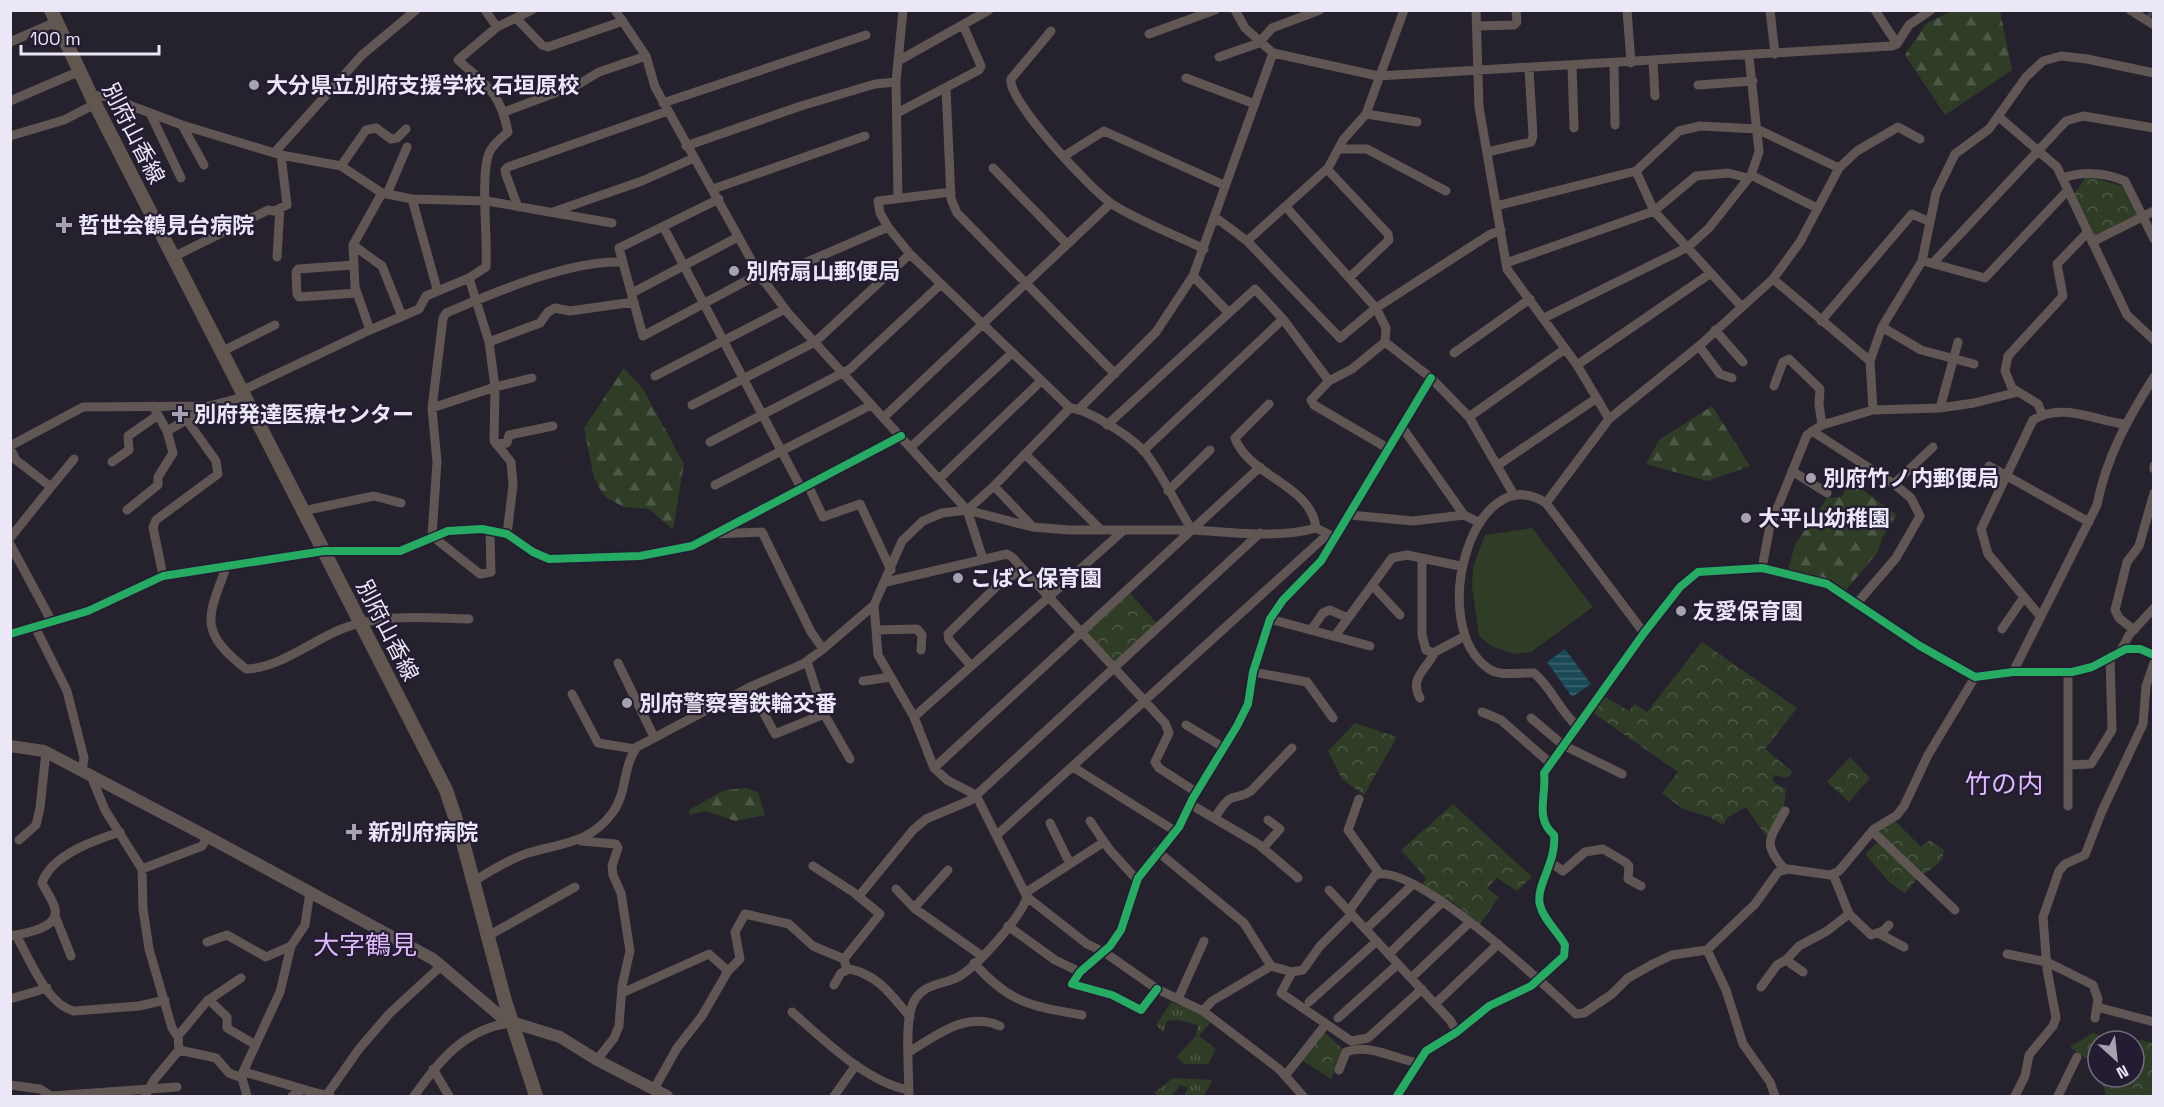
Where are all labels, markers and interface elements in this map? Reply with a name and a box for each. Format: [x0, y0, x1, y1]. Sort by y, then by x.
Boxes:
scale bar [21, 18, 159, 56]
text: 100 m [30, 27, 81, 50]
place label: 大分県立別府支援学校 石垣原校 [266, 71, 580, 99]
street label: 別府山香線 [97, 78, 171, 188]
marker: 大分県立別府支援学校 石垣原校 [247, 78, 261, 92]
place label: 哲世会鶴見台病院 [78, 211, 254, 239]
marker: 哲世会鶴見台病院 [55, 216, 73, 234]
place label: 別府扇山郵便局 [746, 257, 900, 285]
marker: 別府扇山郵便局 [727, 264, 741, 278]
place label: 別府発達医療センター [194, 400, 414, 428]
marker: 別府発達医療センター [171, 405, 189, 423]
place label: 別府竹ノ内郵便局 [1823, 464, 1999, 492]
marker: 別府竹ノ内郵便局 [1804, 471, 1818, 485]
place label: 大平山幼稚園 [1758, 504, 1890, 532]
marker: 大平山幼稚園 [1739, 511, 1753, 525]
place label: こばと保育園 [970, 564, 1102, 592]
marker: こばと保育園 [951, 571, 965, 585]
street label: 別府山香線 [351, 575, 425, 685]
place label: 友愛保育園 [1693, 597, 1803, 625]
marker: 友愛保育園 [1674, 604, 1688, 618]
place label: 別府警察署鉄輪交番 [639, 689, 837, 717]
marker: 別府警察署鉄輪交番 [620, 696, 634, 710]
district label: 竹の内 [1965, 767, 2043, 801]
place label: 新別府病院 [368, 818, 478, 846]
marker: 新別府病院 [345, 823, 363, 841]
district label: 大字鶴見 [313, 928, 417, 962]
north arrow [2086, 1029, 2146, 1089]
text: N [2113, 1060, 2132, 1084]

